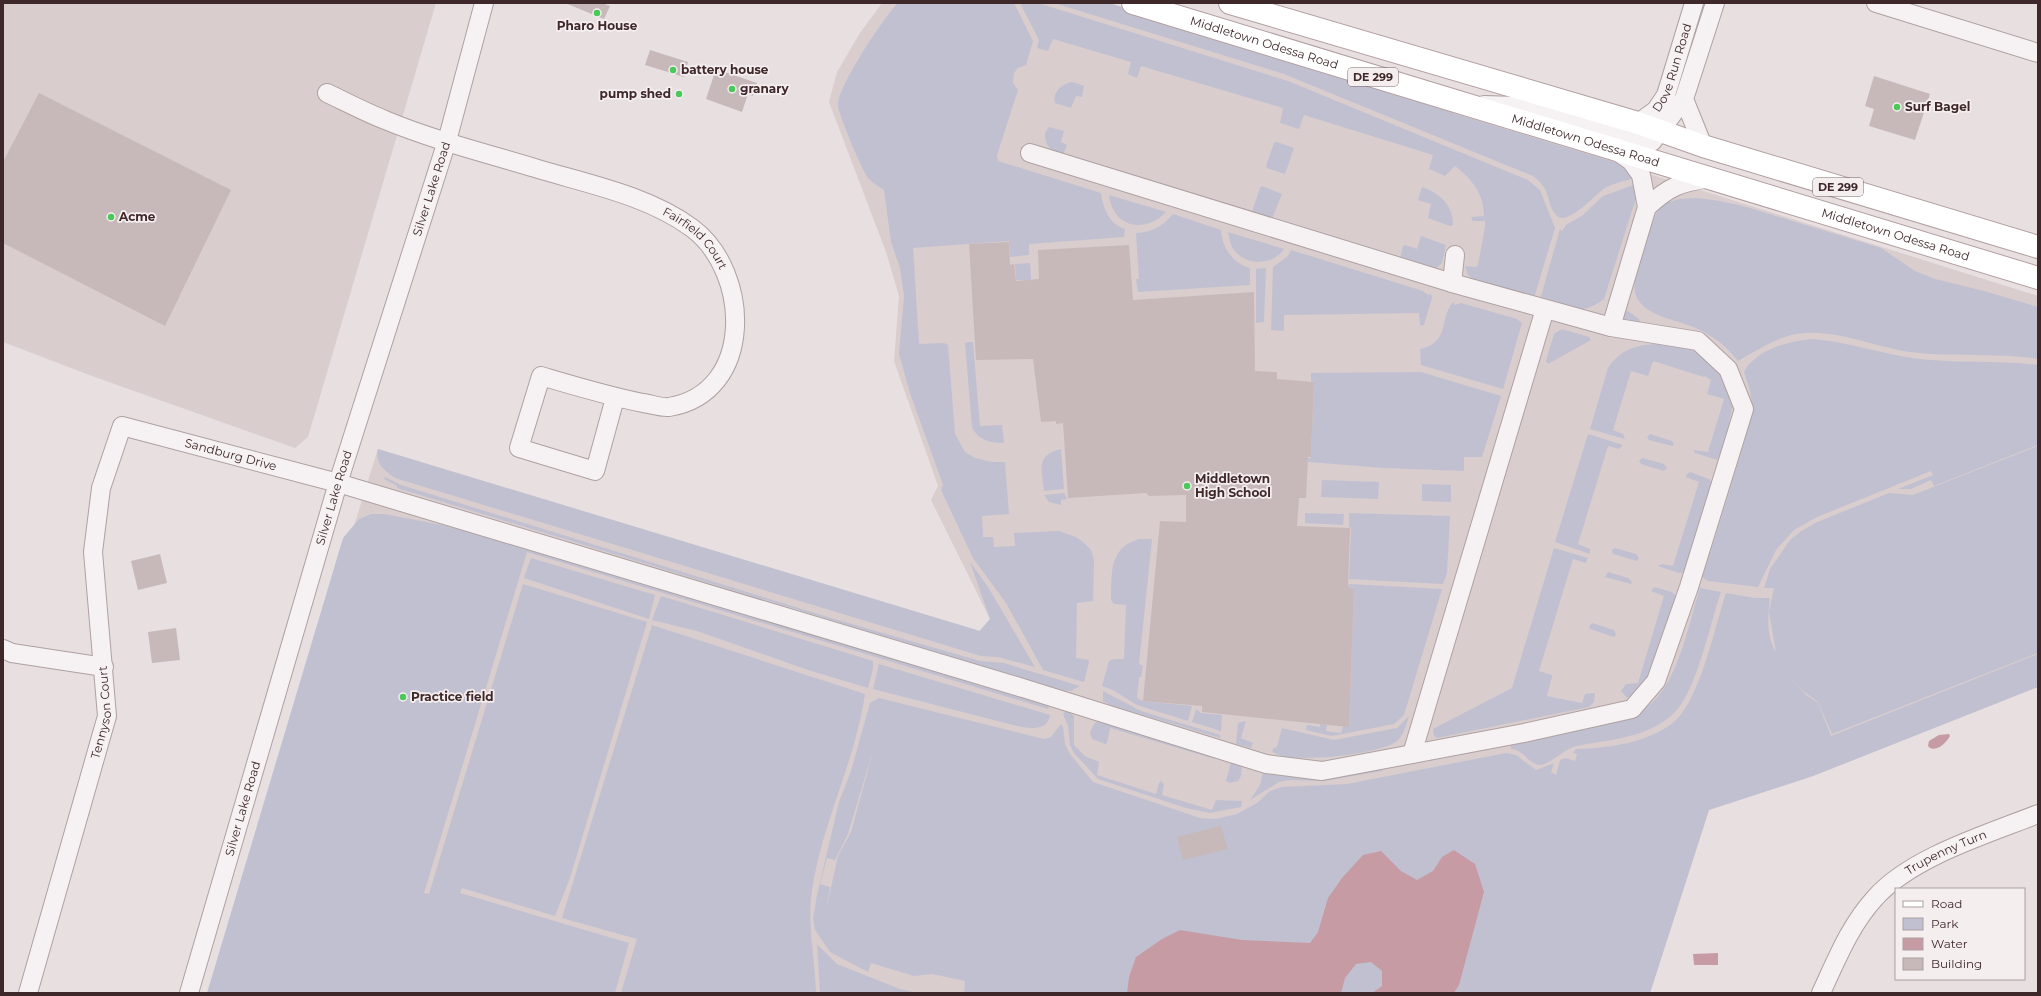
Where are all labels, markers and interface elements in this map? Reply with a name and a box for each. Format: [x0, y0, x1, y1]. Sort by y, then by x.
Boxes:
marker: Pharo House [592, 8, 602, 18]
street label: Middletown Odessa Road [1188, 13, 1340, 72]
place label: Pharo House [557, 18, 638, 33]
street label: Dove Run Road [1649, 21, 1694, 115]
place label: battery house [681, 62, 769, 77]
marker: battery house [668, 65, 678, 75]
road number: DE 299 [1348, 68, 1398, 86]
place label: granary [740, 81, 789, 96]
marker: granary [727, 84, 737, 94]
place label: pump shed [600, 86, 671, 101]
marker: pump shed [674, 89, 684, 99]
place label: Surf Bagel [1905, 99, 1970, 114]
marker: Surf Bagel [1892, 102, 1902, 112]
street label: Middletown Odessa Road [1510, 110, 1662, 170]
street label: Silver Lake Road [409, 140, 453, 238]
road number: DE 299 [1813, 178, 1863, 196]
street label: Fairfield Court [660, 204, 731, 272]
street label: Middletown Odessa Road [1820, 205, 1972, 264]
place label: Acme [118, 209, 156, 224]
marker: Acme [106, 212, 116, 222]
street label: Sandburg Drive [183, 435, 278, 474]
street label: Silver Lake Road [312, 448, 355, 547]
place label: Middletown High School [1195, 471, 1271, 500]
marker: Middletown High School [1182, 481, 1192, 491]
street label: Tennyson Court [87, 665, 114, 760]
place label: Practice field [411, 689, 494, 704]
marker: Practice field [398, 692, 408, 702]
street label: Silver Lake Road [221, 759, 263, 858]
street label: Trupenny Turn [1902, 826, 1989, 878]
legend [1895, 888, 2025, 980]
text: Road [1931, 896, 1962, 911]
text: Park [1931, 916, 1959, 931]
text: Water [1931, 936, 1968, 951]
text: Building [1931, 956, 1982, 971]

